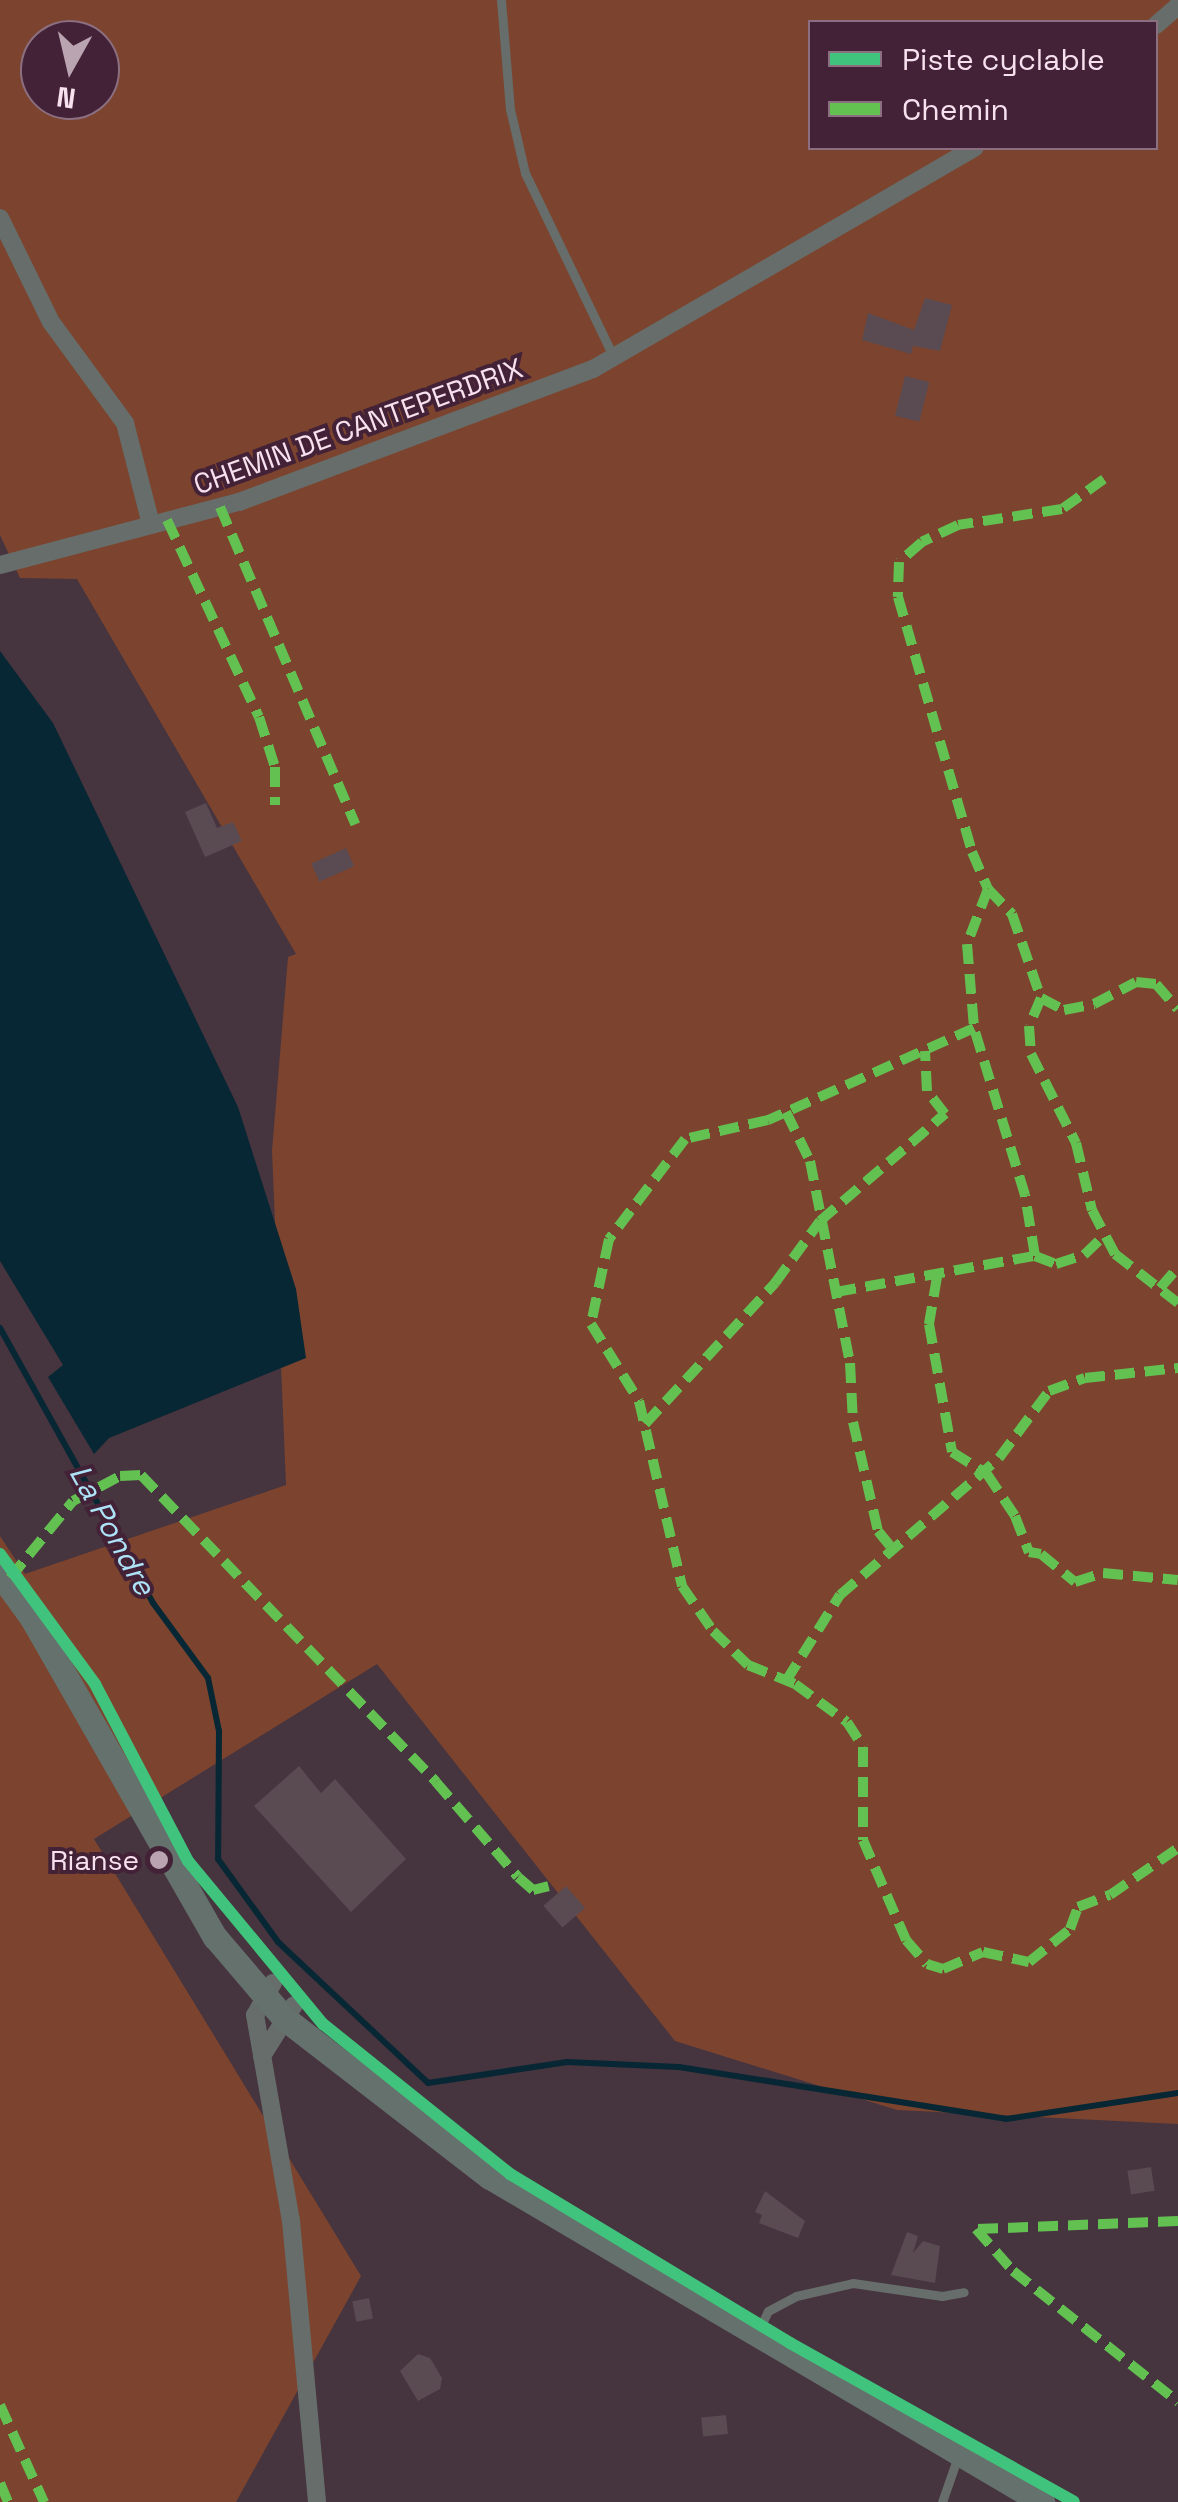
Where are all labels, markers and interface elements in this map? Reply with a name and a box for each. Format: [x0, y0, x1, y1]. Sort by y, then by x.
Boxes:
north arrow [20, 20, 120, 120]
legend [808, 20, 1158, 150]
text: Piste cyclable [902, 40, 1105, 79]
text: N [54, 79, 78, 117]
text: Chemin [902, 90, 1009, 129]
street label: CHEMIN DE CANTEPERDRIX [189, 351, 527, 501]
water label: La Pondre [61, 1458, 163, 1602]
place label: Rianse [50, 1843, 139, 1877]
marker: Rianse [148, 1849, 170, 1871]

